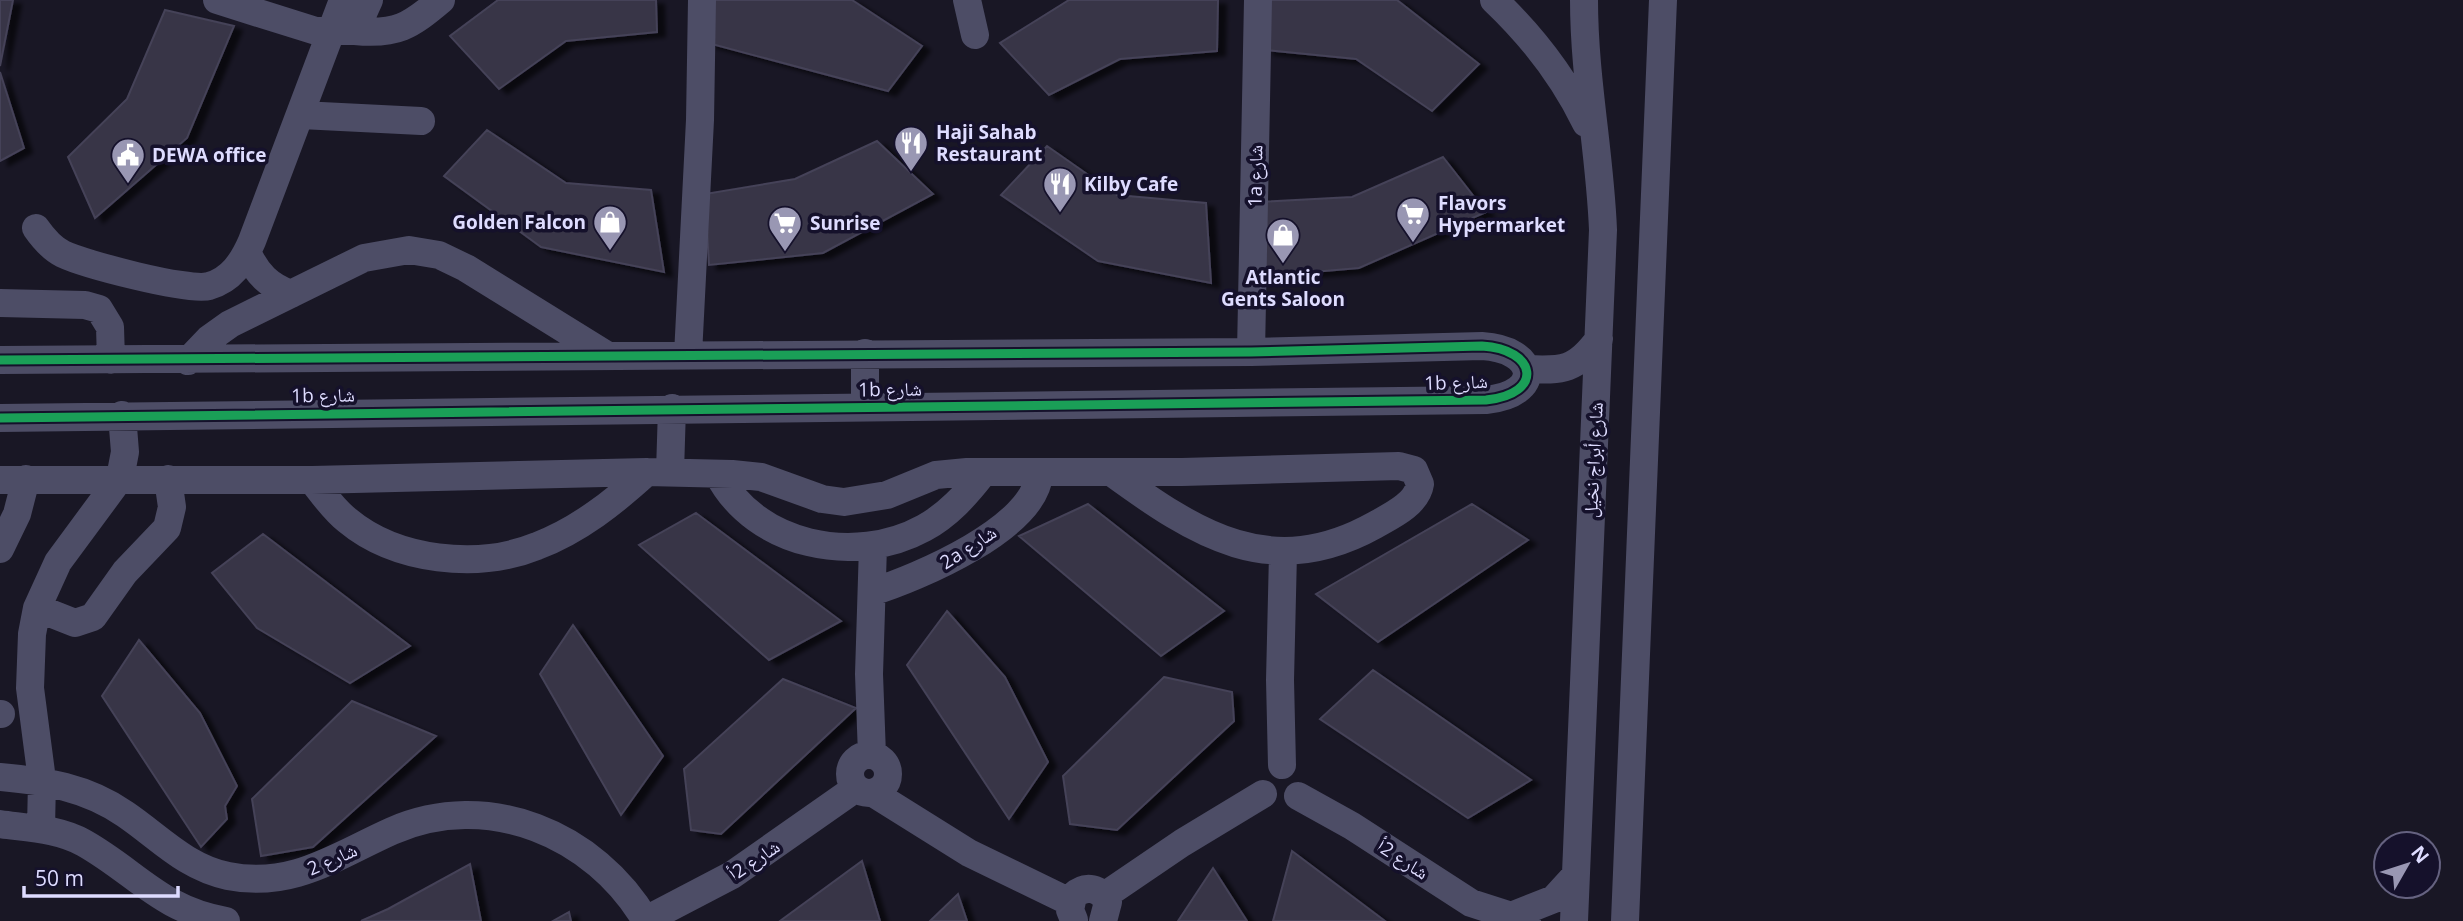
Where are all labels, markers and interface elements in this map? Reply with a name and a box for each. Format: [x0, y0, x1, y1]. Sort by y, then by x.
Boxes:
place label: Haji Sahab Restaurant [936, 119, 1042, 167]
restaurant icon: Haji Sahab Restaurant [892, 124, 930, 173]
public building icon: DEWA office [109, 136, 147, 185]
place label: DEWA office [152, 142, 266, 168]
street label: 1a شارع [1241, 145, 1269, 207]
restaurant icon: Kilby Cafe [1041, 165, 1079, 214]
place label: Kilby Cafe [1084, 171, 1178, 197]
place label: Flavors Hypermarket [1438, 190, 1565, 238]
supermarket icon: Flavors Hypermarket [1394, 195, 1432, 244]
shop icon: Golden Falcon [591, 203, 629, 252]
supermarket icon: Sunrise [766, 204, 804, 253]
place label: Golden Falcon [452, 209, 586, 235]
place label: Sunrise [810, 210, 881, 236]
shop icon: Atlantic Gents Saloon [1264, 216, 1302, 265]
place label: Atlantic Gents Saloon [1221, 264, 1345, 312]
street label: 1b شارع [1424, 368, 1488, 396]
street label: 1b شارع [858, 375, 922, 403]
street label: 1b شارع [291, 381, 355, 409]
street label: شارع أبراج نخيل [1577, 401, 1609, 519]
street label: 2a شارع [935, 519, 1001, 575]
north arrow [2372, 830, 2442, 900]
street label: شارع 2أ [723, 833, 785, 887]
street label: شارع 2أ [1372, 833, 1434, 885]
street label: شارع 2 [303, 837, 361, 881]
text: N [2405, 840, 2435, 868]
scale bar [24, 855, 178, 899]
text: 50 m [35, 864, 84, 892]

